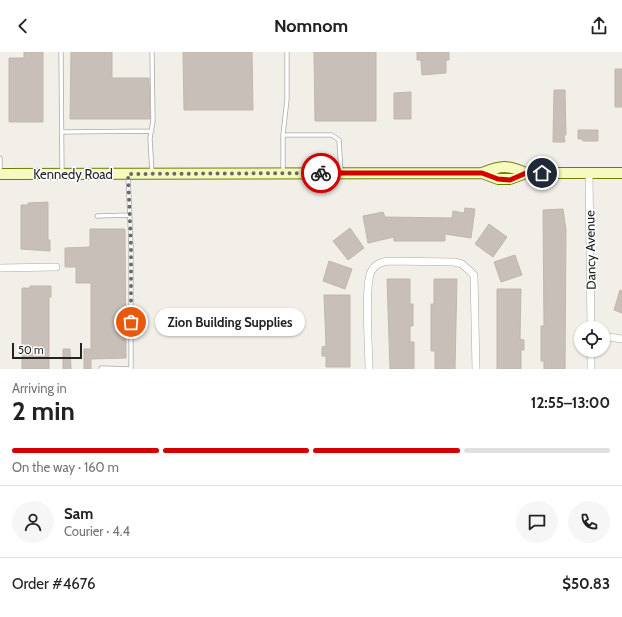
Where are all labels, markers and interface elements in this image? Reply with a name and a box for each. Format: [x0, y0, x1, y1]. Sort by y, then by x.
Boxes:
icon: back [12, 15, 34, 37]
text: Nomnom [274, 15, 348, 37]
icon: share [588, 15, 610, 37]
courier [301, 153, 341, 193]
pin [525, 156, 559, 190]
icon: bike [310, 162, 332, 184]
icon: home [531, 162, 553, 184]
street label: Kennedy Road [33, 166, 113, 182]
street label: Dancy Avenue [581, 210, 599, 290]
pin [114, 305, 148, 339]
callout: Zion Building Supplies [155, 308, 305, 336]
icon: bag [120, 311, 142, 333]
text: Zion Building Supplies [168, 314, 292, 330]
map controls [574, 321, 610, 357]
button: locate [574, 321, 610, 357]
scale bar [12, 341, 82, 360]
text: 50 m [18, 343, 44, 357]
text: Arriving in [12, 380, 67, 396]
text: 12:55–13:00 [531, 394, 610, 412]
text: 2 min [12, 395, 75, 427]
text: On the way · 160 m [12, 459, 119, 475]
button: person [12, 501, 54, 543]
button: chat [516, 501, 558, 543]
button: phone [568, 501, 610, 543]
text: Sam [64, 505, 93, 523]
text: Courier · 4.4 [64, 523, 130, 539]
text: Order #4676 [12, 575, 95, 593]
text: $50.83 [562, 575, 610, 593]

